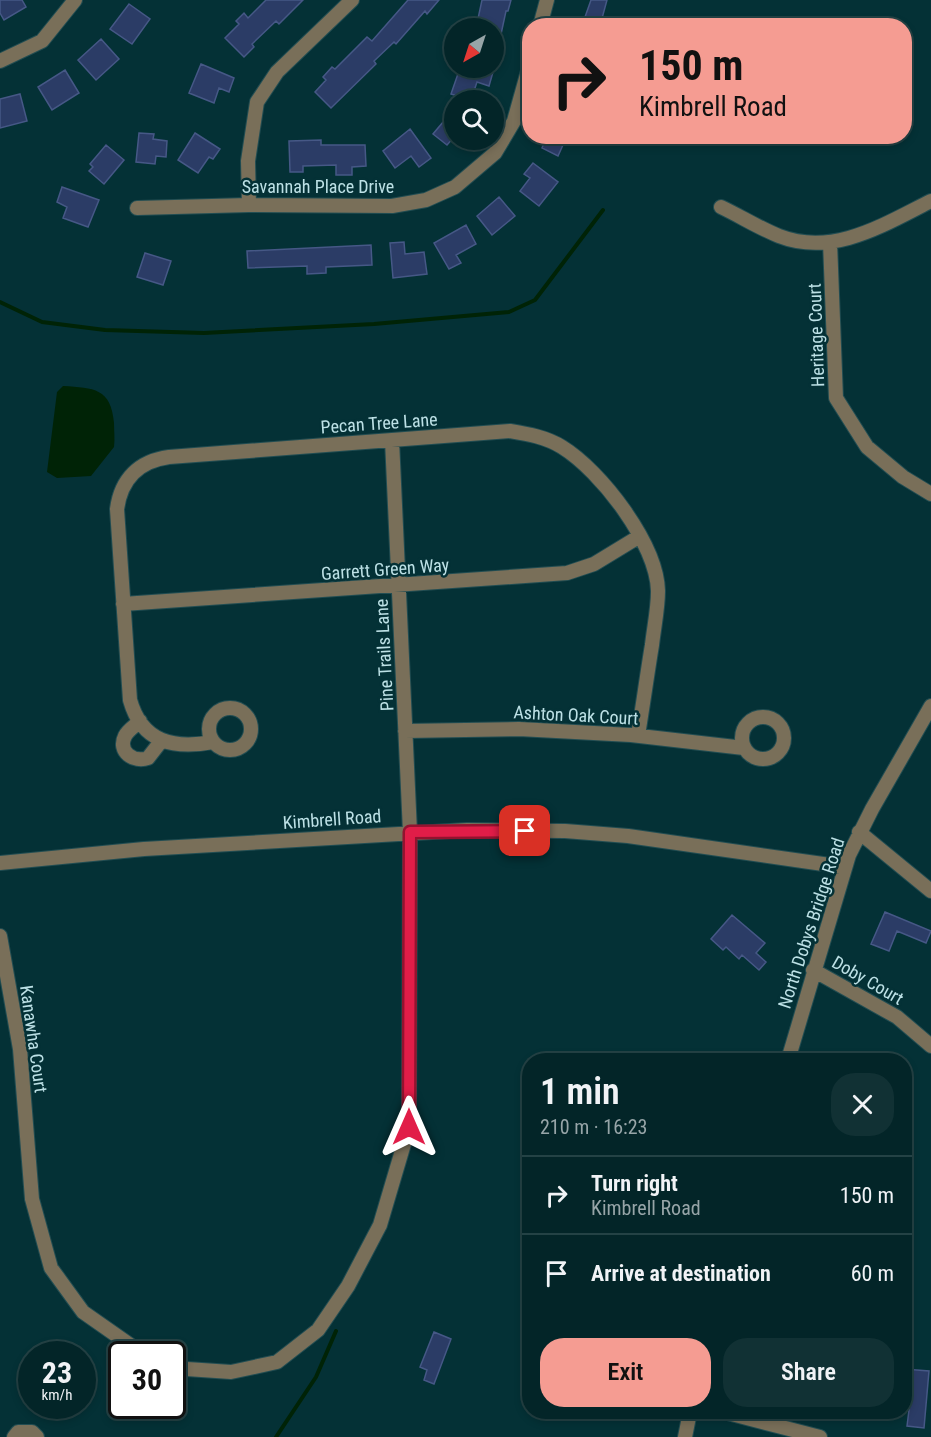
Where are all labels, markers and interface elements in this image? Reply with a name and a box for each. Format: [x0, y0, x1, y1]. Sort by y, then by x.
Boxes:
north arrow [444, 18, 504, 78]
map controls [444, 18, 504, 150]
text: 150 m [639, 41, 744, 90]
icon: right [540, 42, 618, 120]
button: search [444, 90, 504, 150]
text: Kimbrell Road [639, 91, 787, 123]
street label: Savannah Place Drive [242, 176, 394, 197]
street label: Heritage Court [804, 283, 828, 387]
street label: Pecan Tree Lane [320, 408, 438, 438]
street label: Garrett Green Way [320, 554, 450, 584]
street label: Pine Trails Lane [371, 598, 397, 712]
street label: Ashton Oak Court [513, 701, 639, 729]
street label: Kimbrell Road [282, 805, 382, 833]
pin [499, 805, 550, 856]
icon: arrive [508, 814, 541, 847]
street label: North Dobys Bridge Road [773, 835, 849, 1011]
street label: Doby Court [829, 951, 907, 1009]
street label: Kanawha Court [16, 984, 52, 1094]
text: 1 min [540, 1071, 620, 1113]
button: close [831, 1073, 894, 1136]
position arrow [377, 1095, 441, 1159]
text: 210 m · 16:23 [540, 1115, 647, 1139]
text: Turn right [591, 1171, 678, 1196]
icon: right [540, 1179, 573, 1212]
text: 150 m [840, 1183, 894, 1208]
text: Kimbrell Road [591, 1196, 701, 1220]
icon: arrive [540, 1257, 573, 1290]
text: Arrive at destination [591, 1261, 771, 1286]
text: 60 m [851, 1261, 894, 1286]
button: Exit [540, 1338, 711, 1407]
button: Share [723, 1338, 894, 1407]
speed limit sign: 30 [108, 1341, 186, 1419]
text: 23 [42, 1355, 72, 1390]
text: km/h [42, 1386, 72, 1404]

